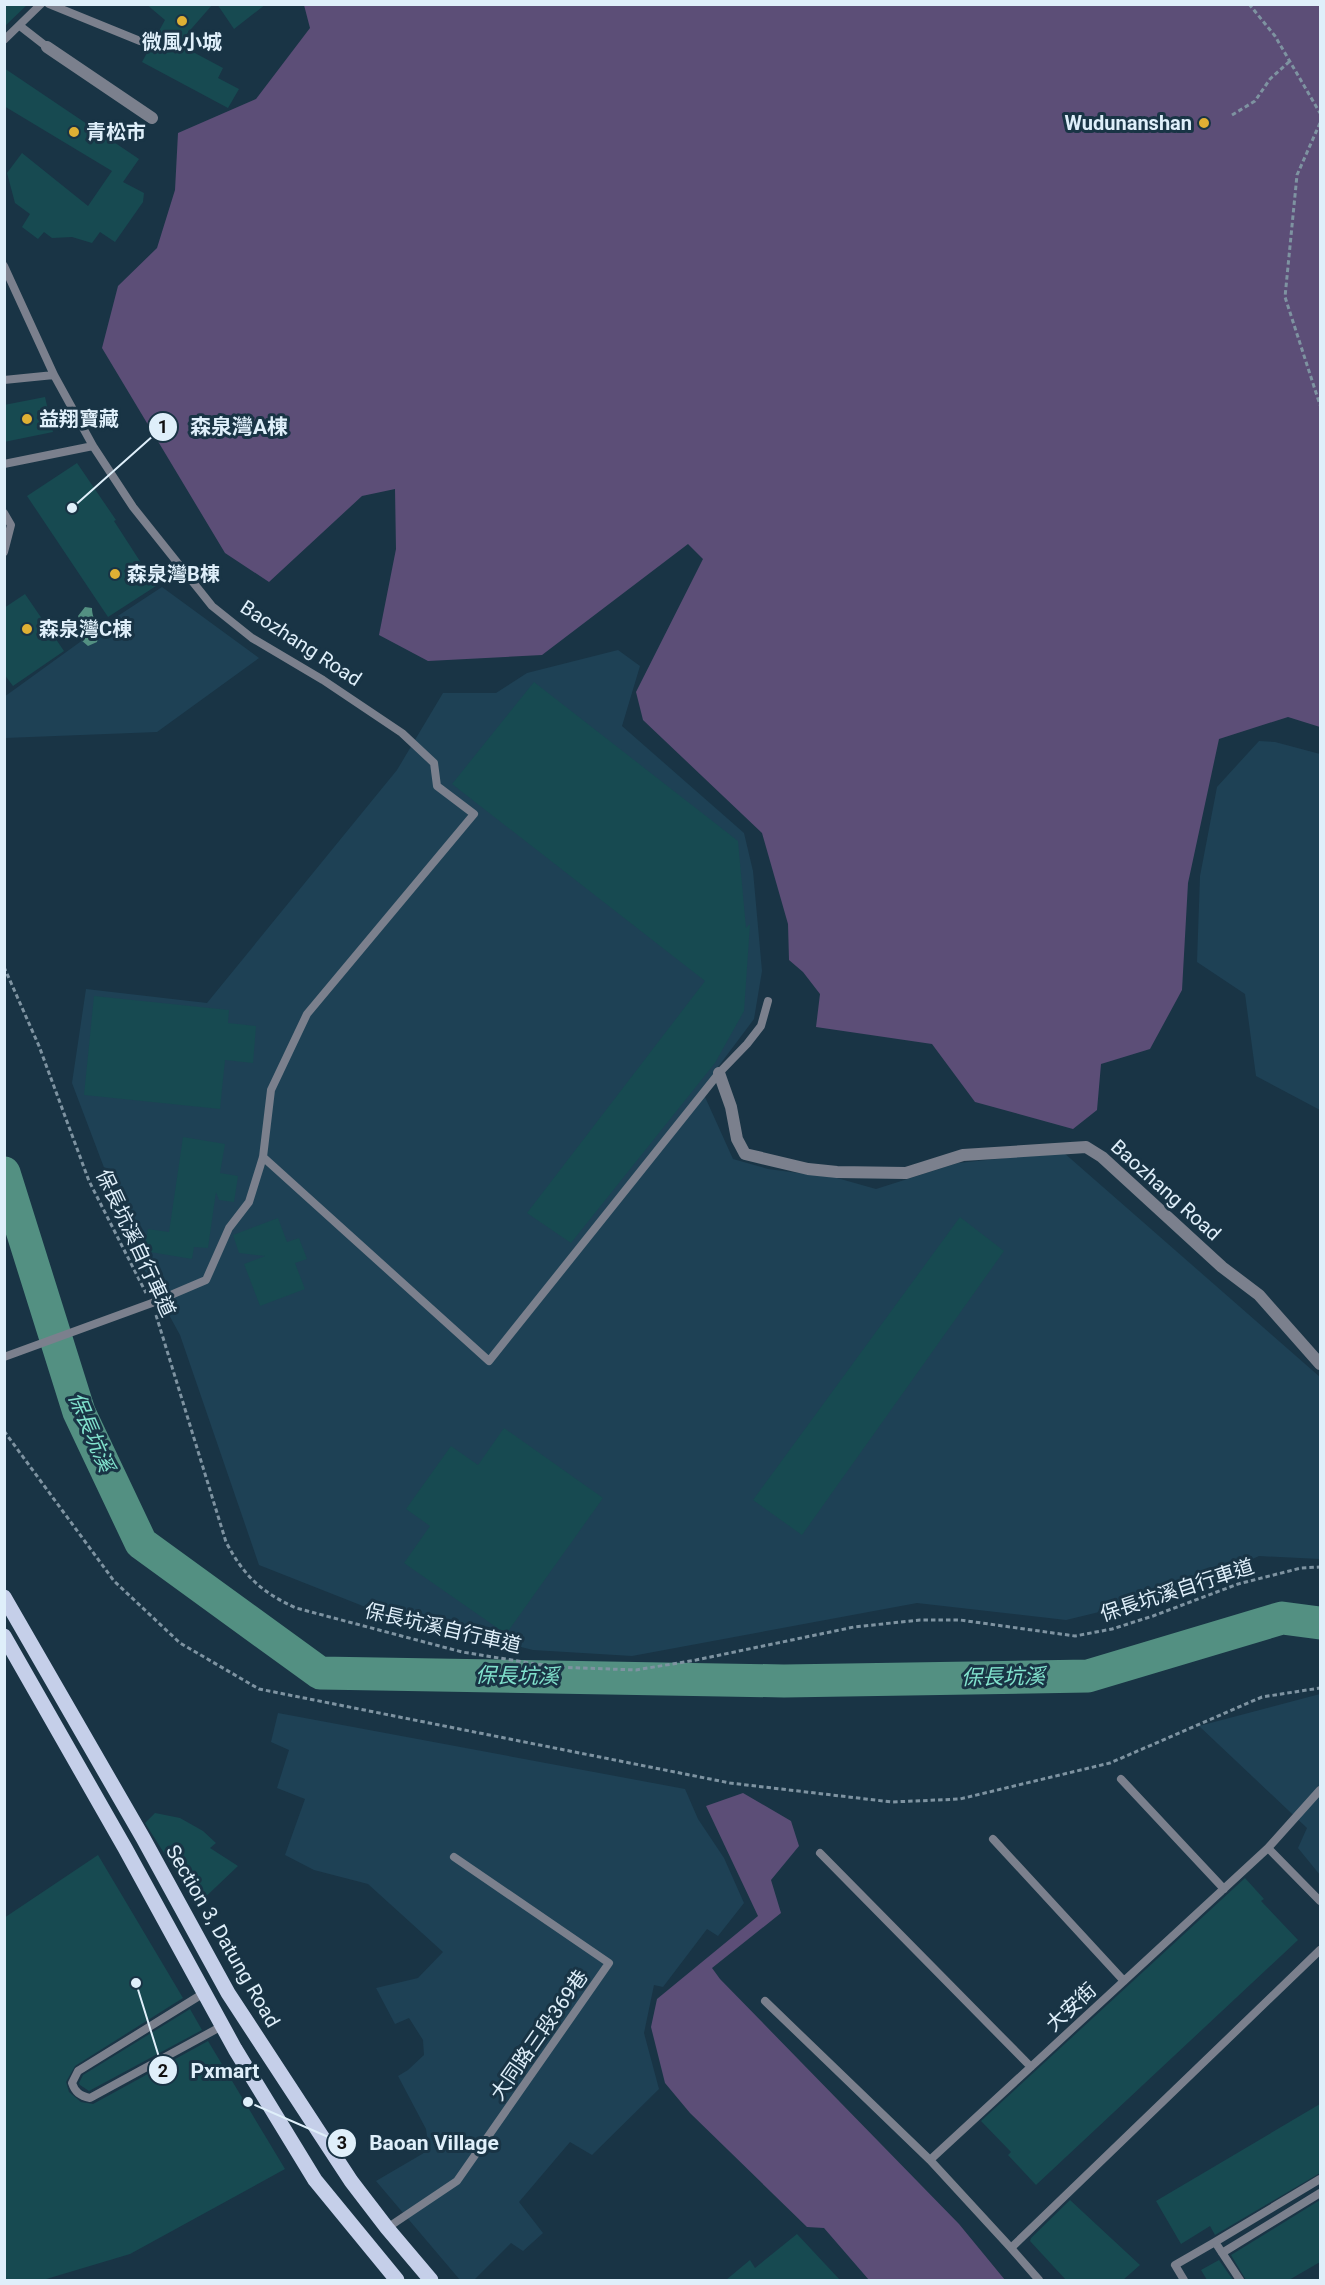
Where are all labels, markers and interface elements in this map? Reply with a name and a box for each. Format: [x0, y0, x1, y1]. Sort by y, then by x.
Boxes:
marker: 微風小城 [175, 14, 189, 28]
place label: 微風小城 [142, 30, 222, 54]
place label: Wudunanshan [1065, 111, 1192, 135]
marker: Wudunanshan [1197, 116, 1211, 130]
place label: 青松市 [86, 120, 146, 144]
marker: 青松市 [67, 125, 81, 139]
place label: 益翔寶藏 [39, 407, 119, 431]
callout: 森泉灣A棟 [148, 407, 300, 446]
marker: 益翔寶藏 [20, 412, 34, 426]
text: 森泉灣A棟 [190, 415, 288, 439]
text: 1 [158, 416, 168, 437]
place label: 森泉灣B棟 [127, 562, 220, 586]
marker: 森泉灣B棟 [108, 567, 122, 581]
street label: Baozhang Road [236, 595, 366, 691]
place label: 森泉灣C棟 [39, 617, 132, 641]
marker: 森泉灣C棟 [20, 622, 34, 636]
street label: Baozhang Road [1106, 1134, 1226, 1246]
street label: 保長坑溪自行車道 [91, 1165, 181, 1321]
water label: 保長坑溪 [64, 1389, 120, 1478]
street label: 保長坑溪自行車道 [1097, 1554, 1257, 1626]
street label: 保長坑溪自行車道 [362, 1598, 524, 1658]
water label: 保長坑溪 [475, 1663, 562, 1689]
water label: 保長坑溪 [961, 1664, 1048, 1690]
street label: Section 3, Datung Road [161, 1841, 285, 2031]
street label: 大同路三段369巷 [485, 1965, 593, 2105]
street label: 大安街 [1041, 1978, 1101, 2036]
callout: Pxmart [148, 2051, 271, 2090]
text: Pxmart [191, 2059, 259, 2083]
text: 2 [158, 2060, 168, 2081]
callout: Baoan Village [327, 2124, 511, 2163]
text: Baoan Village [369, 2131, 499, 2155]
text: 3 [337, 2132, 347, 2153]

